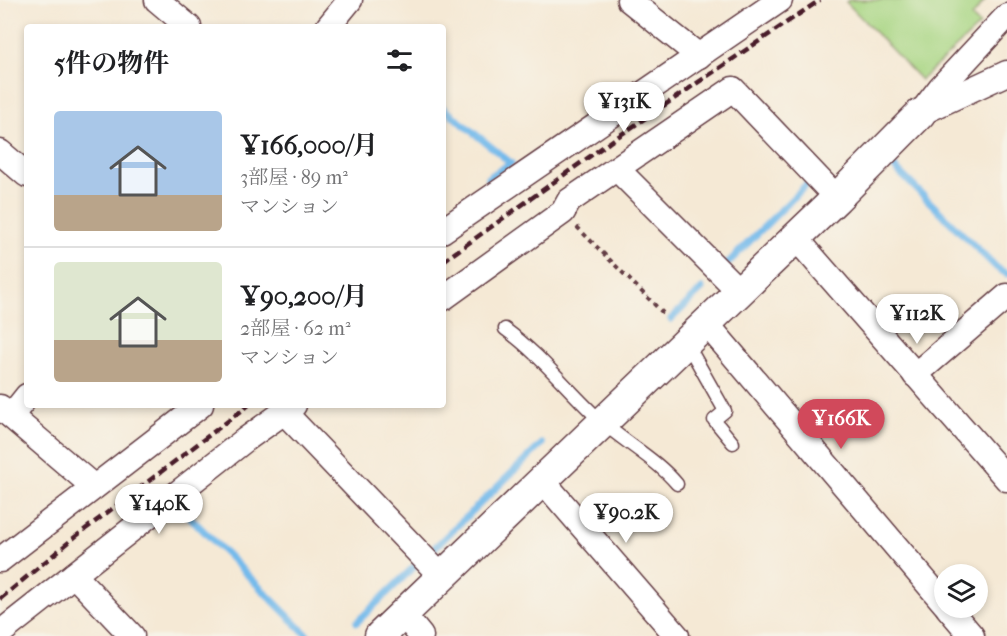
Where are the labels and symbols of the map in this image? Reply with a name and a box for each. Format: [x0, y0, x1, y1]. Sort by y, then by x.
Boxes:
pin: ¥131K [582, 82, 666, 133]
pin: ¥112K [875, 294, 959, 345]
pin: ¥166K [799, 399, 883, 450]
pin: ¥140K [117, 484, 201, 535]
pin: ¥90.2K [577, 493, 675, 544]

